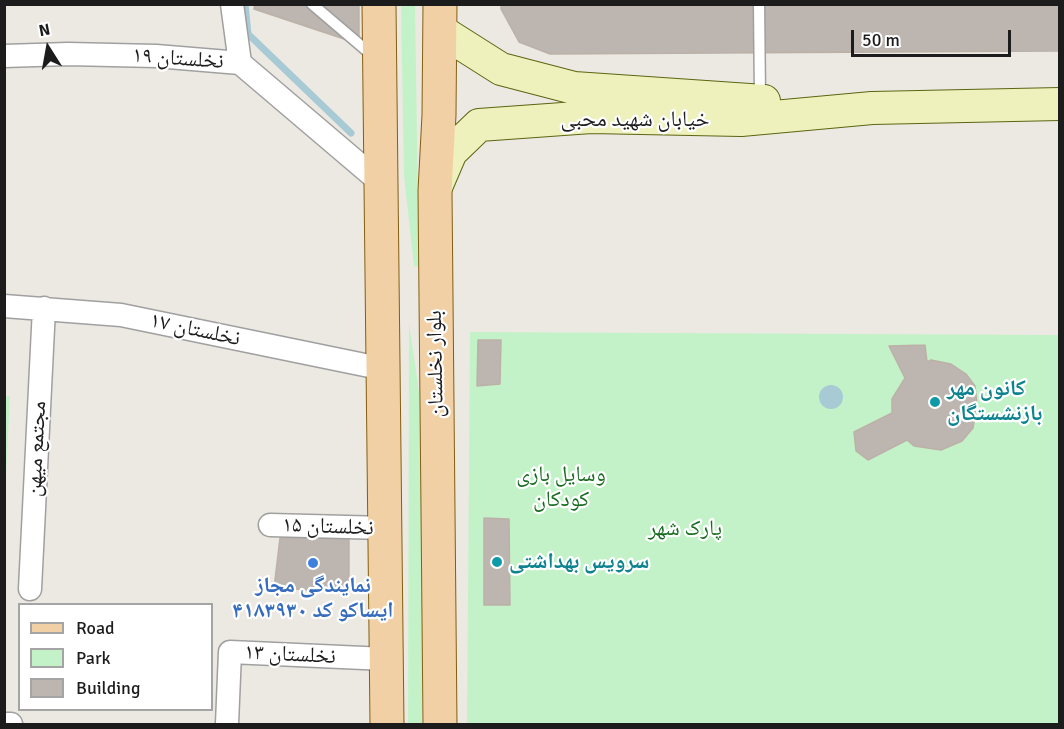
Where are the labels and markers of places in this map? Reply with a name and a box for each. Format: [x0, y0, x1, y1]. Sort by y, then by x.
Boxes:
place label: کانون مهر بازنشستگان [947, 376, 1042, 428]
marker: کانون مهر بازنشستگان [928, 395, 942, 409]
place label: سرویس بهداشتی [509, 549, 649, 575]
marker: سرویس بهداشتی [490, 555, 504, 569]
marker: نمایندگی مجاز ایساکو کد ۴۱۸۳۹۳۰ [306, 556, 320, 570]
place label: نمایندگی مجاز ایساکو کد ۴۱۸۳۹۳۰ [232, 573, 394, 624]

